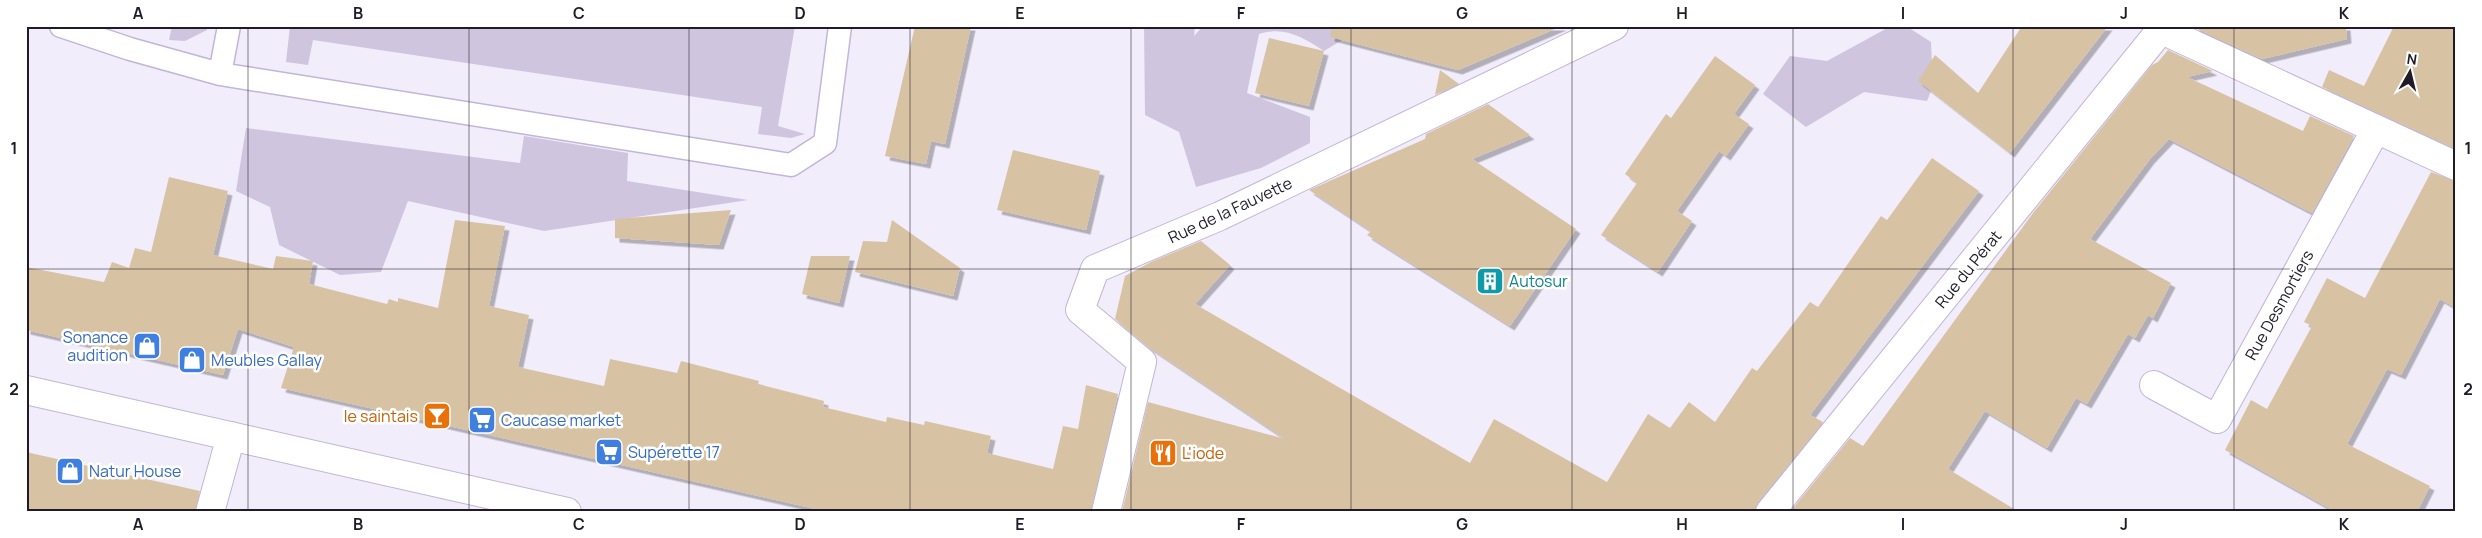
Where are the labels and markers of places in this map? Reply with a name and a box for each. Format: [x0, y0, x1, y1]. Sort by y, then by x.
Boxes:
building icon: Autosur [1475, 266, 1505, 296]
place label: Autosur [1509, 270, 1568, 292]
place label: Sonance audition [63, 326, 128, 366]
shop icon: Sonance audition [132, 331, 162, 361]
shop icon: Meubles Gallay [177, 345, 207, 375]
place label: Meubles Gallay [211, 349, 323, 371]
bar icon: le saintais [422, 401, 452, 431]
place label: le saintais [344, 405, 418, 427]
supermarket icon: Caucase market [467, 405, 497, 435]
place label: Caucase market [501, 409, 621, 431]
supermarket icon: Supérette 17 [594, 437, 624, 467]
restaurant icon: L'iode [1148, 438, 1178, 468]
place label: Supérette 17 [628, 441, 720, 463]
place label: L'iode [1182, 442, 1224, 464]
shop icon: Natur House [55, 456, 85, 486]
place label: Natur House [89, 460, 181, 482]

